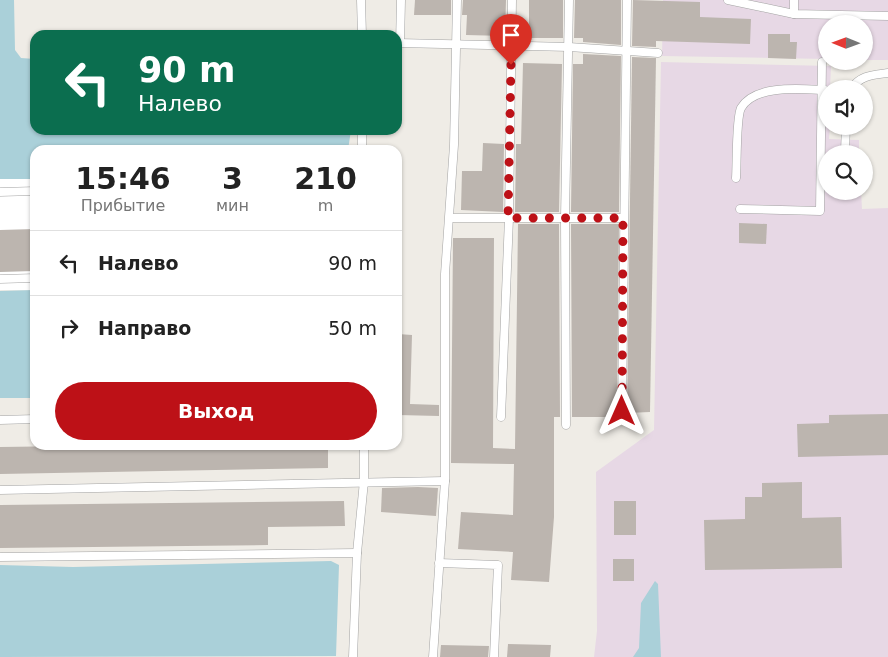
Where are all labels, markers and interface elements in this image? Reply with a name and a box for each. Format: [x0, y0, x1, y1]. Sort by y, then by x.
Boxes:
pin [490, 14, 532, 65]
north arrow [818, 15, 872, 70]
map controls [818, 15, 873, 200]
icon: arrive [497, 21, 525, 49]
icon: left [55, 50, 120, 115]
text: 90 m [138, 50, 235, 90]
button: sound [818, 80, 873, 135]
text: Налево [138, 91, 222, 116]
button: search [818, 145, 873, 200]
text: 15:46 [75, 161, 171, 196]
text: 3 [222, 161, 243, 196]
text: 210 [294, 161, 357, 196]
text: Прибытие [81, 196, 165, 215]
text: мин [216, 196, 249, 215]
text: m [318, 196, 333, 215]
icon: left [55, 249, 83, 277]
text: Налево [98, 252, 179, 274]
text: 90 m [328, 252, 377, 274]
icon: right [55, 314, 83, 342]
text: Направо [98, 317, 191, 339]
text: 50 m [328, 317, 377, 339]
button: Выход [55, 382, 377, 440]
position arrow [595, 384, 647, 436]

